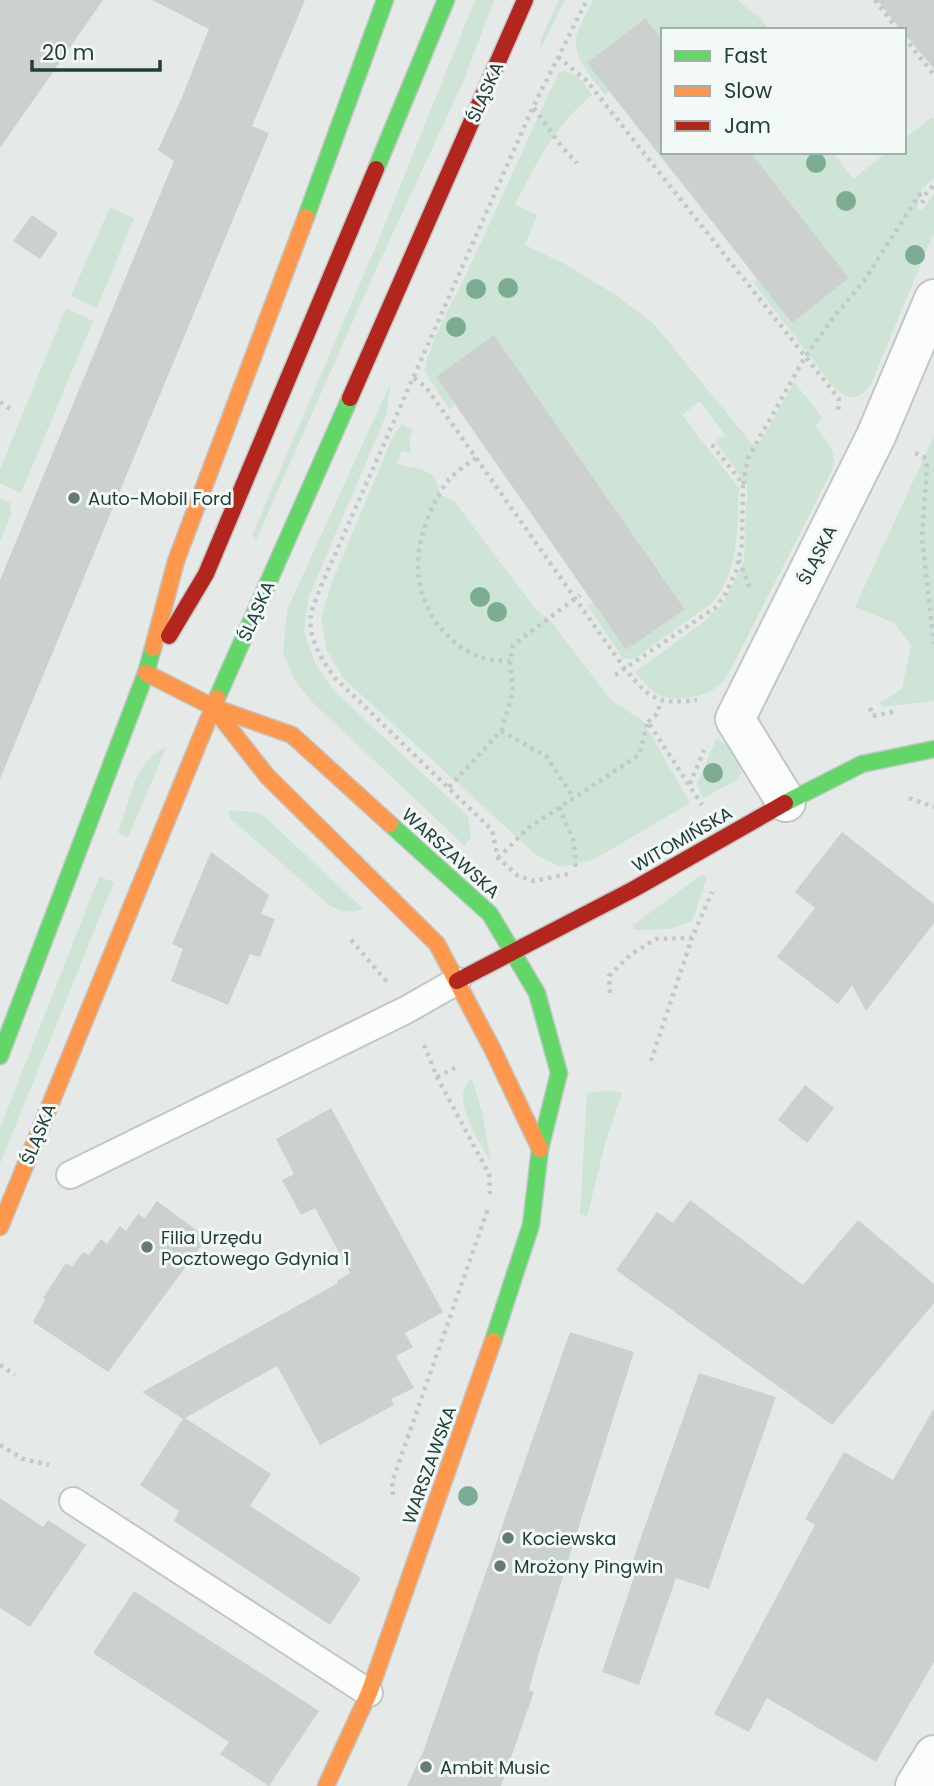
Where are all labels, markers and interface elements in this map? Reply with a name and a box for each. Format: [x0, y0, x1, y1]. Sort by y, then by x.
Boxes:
scale bar [32, 28, 159, 72]
legend [661, 28, 906, 154]
text: 20 m [42, 38, 95, 67]
text: Fast [724, 41, 767, 70]
street label: ŚLĄSKA [461, 58, 509, 126]
text: Slow [724, 76, 772, 105]
text: Jam [724, 111, 771, 140]
place label: Auto-Mobil Ford [88, 486, 232, 511]
marker: Auto-Mobil Ford [66, 490, 82, 506]
street label: ŚLĄSKA [791, 521, 843, 589]
street label: ŚLĄSKA [232, 577, 280, 645]
street label: WITOMIŃSKA [627, 800, 737, 878]
street label: WARSZAWSKA [397, 802, 505, 904]
street label: ŚLĄSKA [14, 1100, 62, 1168]
place label: Filia Urzędu Pocztowego Gdynia 1 [161, 1225, 350, 1271]
marker: Filia Urzędu Pocztowego Gdynia 1 [139, 1239, 155, 1255]
street label: WARSZAWSKA [396, 1402, 462, 1528]
place label: Kociewska [522, 1526, 616, 1551]
marker: Kociewska [500, 1530, 516, 1546]
place label: Mrożony Pingwin [514, 1554, 663, 1579]
marker: Mrożony Pingwin [492, 1558, 508, 1574]
place label: Ambit Music [440, 1755, 550, 1780]
marker: Ambit Music [418, 1759, 434, 1775]

